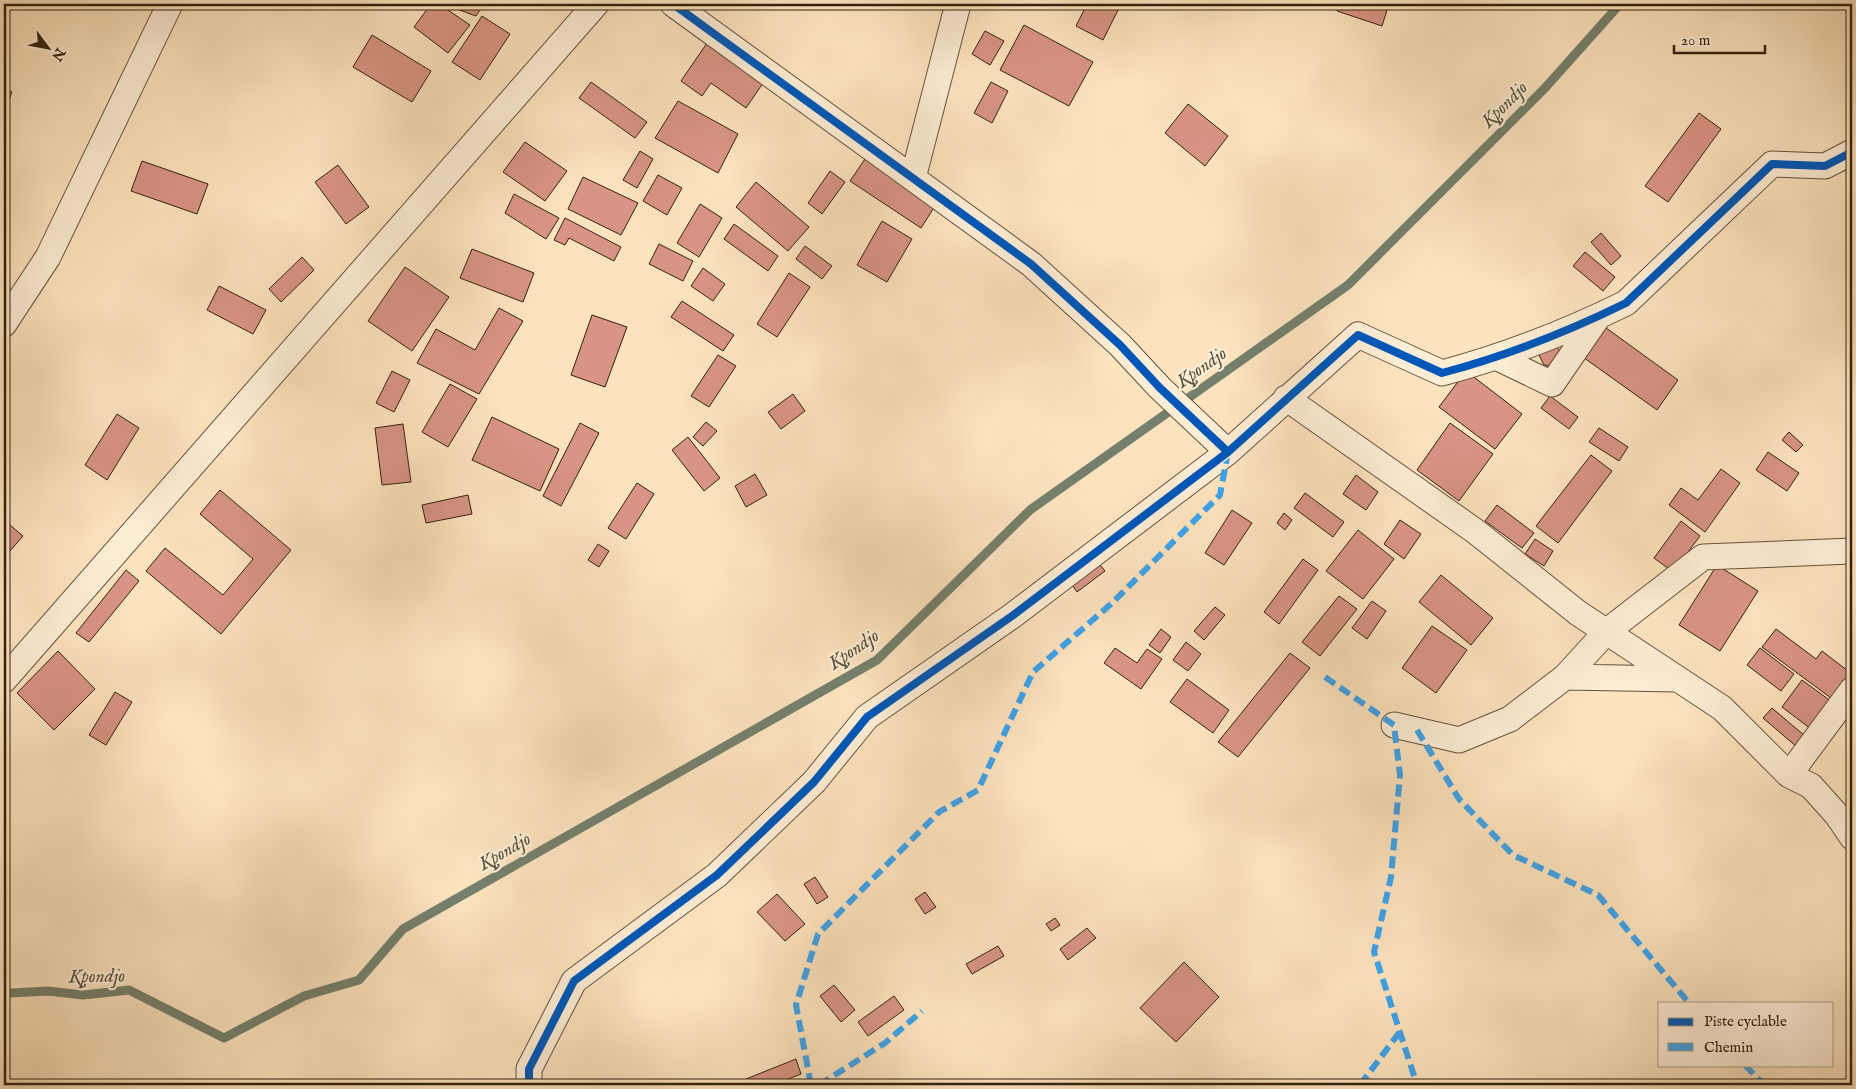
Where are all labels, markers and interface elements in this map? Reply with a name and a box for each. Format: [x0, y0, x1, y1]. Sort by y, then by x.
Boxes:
north arrow [22, 22, 72, 72]
scale bar [1674, 22, 1765, 54]
text: 20 m [1681, 31, 1711, 50]
text: N [47, 44, 70, 64]
water label: Kpondjo [1476, 77, 1533, 134]
water label: Kpondjo [1171, 342, 1232, 395]
water label: Kpondjo [823, 624, 884, 676]
water label: Kpondjo [474, 827, 535, 877]
water label: Kpondjo [68, 965, 125, 990]
legend [1658, 1002, 1834, 1066]
text: Piste cyclable [1704, 1012, 1787, 1031]
text: Chemin [1704, 1038, 1753, 1057]

